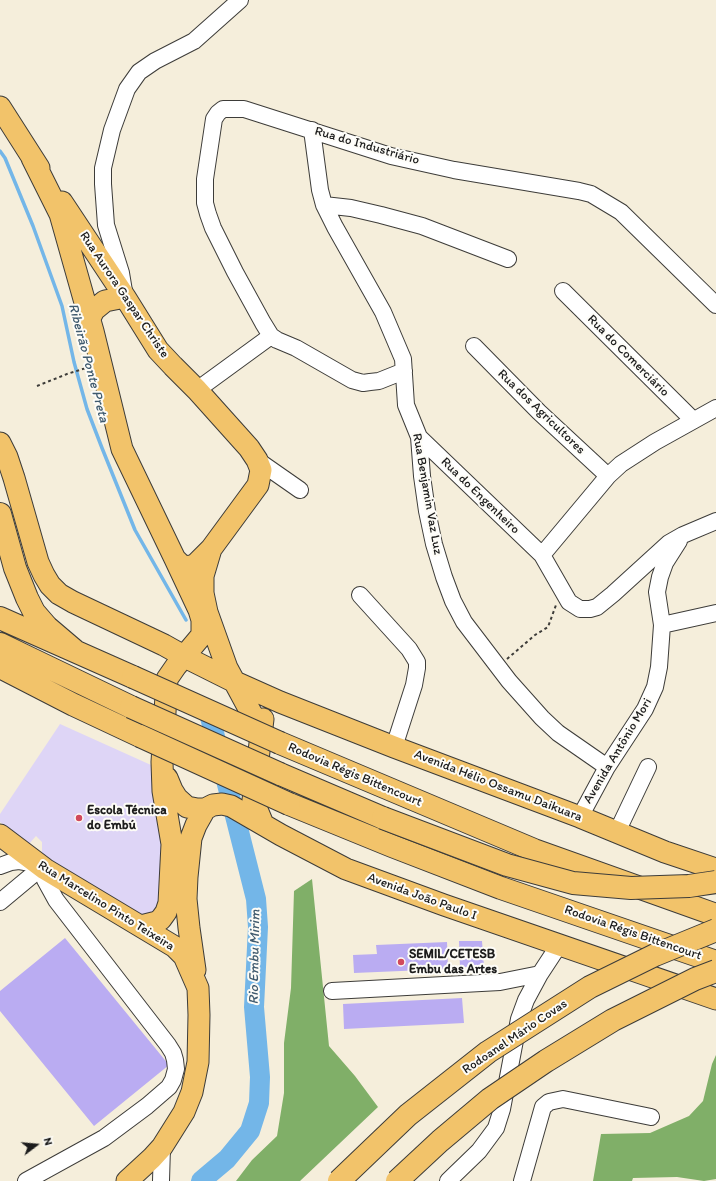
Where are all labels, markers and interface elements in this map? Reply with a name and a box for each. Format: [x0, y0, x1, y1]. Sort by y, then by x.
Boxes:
street label: Rua do Industriário [313, 124, 421, 168]
street label: Rua Aurora Gaspar Christe [76, 229, 172, 361]
water label: Ribeirão Ponte Preta [64, 302, 112, 424]
street label: Rua do Comerciário [584, 312, 672, 400]
street label: Rua dos Agricultores [494, 366, 588, 458]
street label: Rua Benjamin Vaz Luz [409, 432, 445, 556]
street label: Rua do Engenheiro [437, 454, 523, 538]
street label: Avenida Antônio Mori [580, 695, 656, 807]
street label: Rodovia Régis Bittencourt [286, 740, 424, 810]
street label: Avenida Hélio Ossamu Daikuara [412, 747, 584, 825]
place label: Escola Técnica do Embú [87, 803, 167, 834]
marker: Escola Técnica do Embú [74, 813, 84, 823]
street label: Rua Marcelino Pinto Teixeira [35, 858, 177, 954]
street label: Avenida João Paulo I [365, 870, 479, 924]
street label: Rodovia Régis Bittencourt [562, 902, 704, 964]
water label: Rio Embu Mirim [246, 909, 264, 1005]
place label: SEMIL/CETESB Embu das Artes [409, 947, 497, 978]
marker: SEMIL/CETESB Embu das Artes [396, 957, 406, 967]
street label: Rodoanel Mário Covas [460, 996, 570, 1078]
north arrow [16, 1125, 56, 1165]
text: N [41, 1136, 55, 1147]

